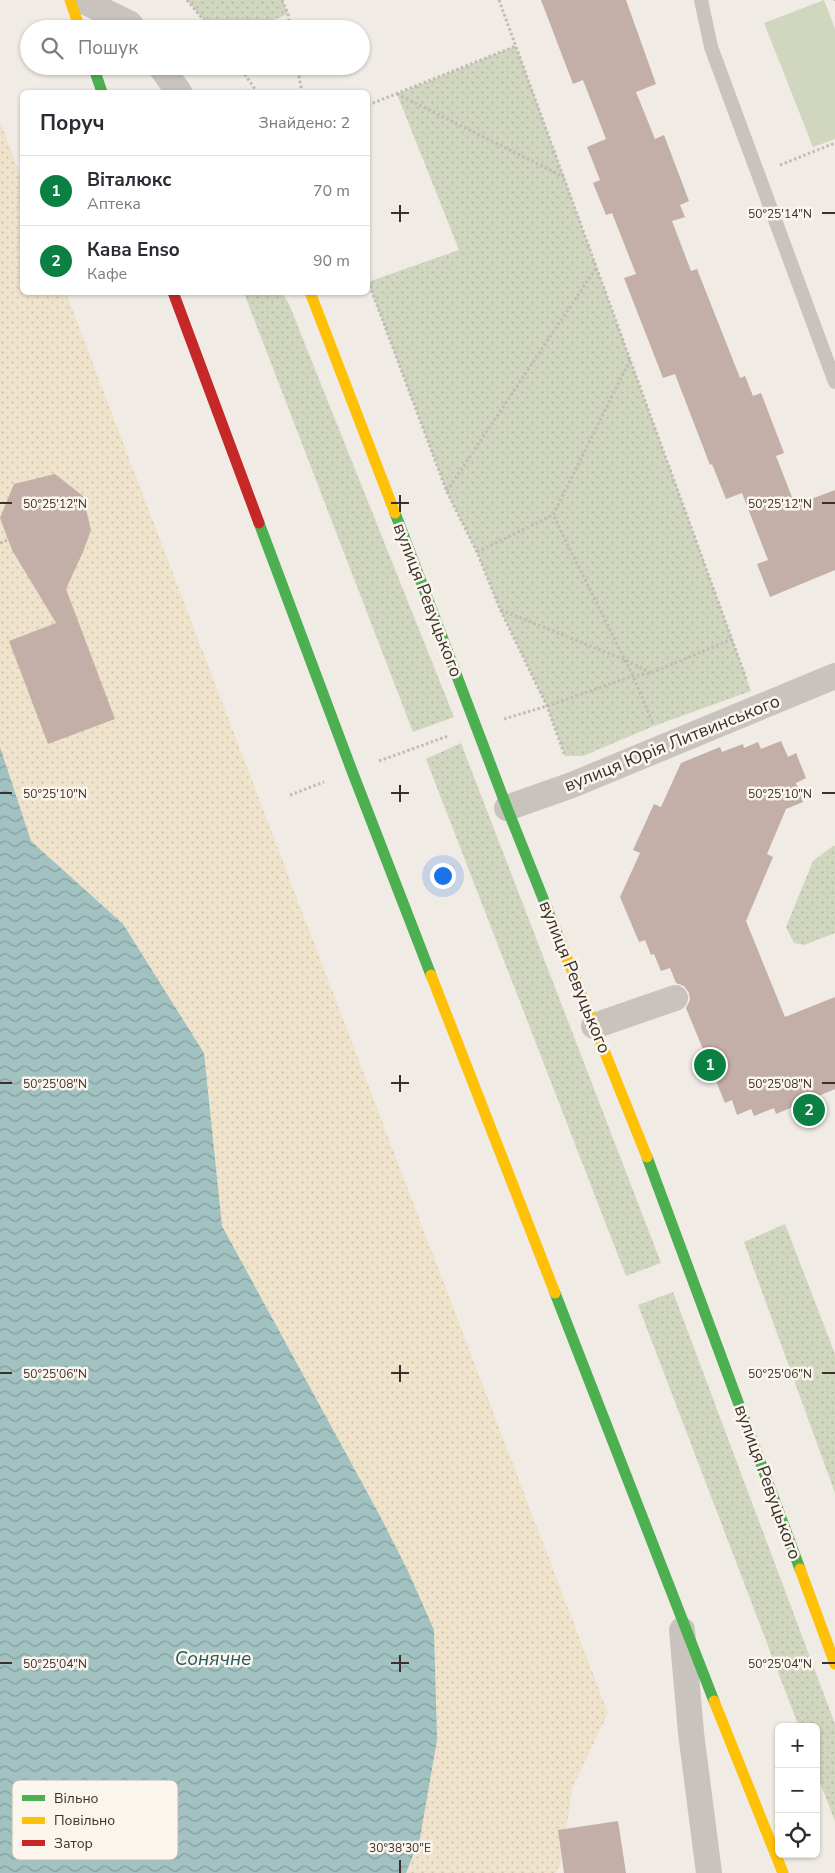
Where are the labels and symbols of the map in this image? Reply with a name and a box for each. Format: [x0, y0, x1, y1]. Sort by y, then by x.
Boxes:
text: 50°25'14"N [748, 206, 812, 222]
text: 50°25'12"N [23, 496, 87, 512]
text: 50°25'12"N [748, 496, 812, 512]
street label: вулиця Ревуцького [388, 520, 468, 680]
street label: вулиця Юрія Литвинського [560, 689, 784, 797]
text: 50°25'10"N [23, 786, 87, 802]
text: 50°25'10"N [748, 786, 812, 802]
your location [430, 863, 456, 889]
street label: вулиця Ревуцького [533, 897, 617, 1057]
pin: 1 [694, 1046, 726, 1084]
text: 50°25'08"N [23, 1076, 87, 1092]
text: 50°25'08"N [748, 1076, 812, 1092]
pin: 2 [793, 1091, 825, 1129]
text: 50°25'06"N [23, 1366, 87, 1382]
text: 50°25'06"N [748, 1366, 812, 1382]
street label: вулиця Ревуцького [729, 1401, 807, 1563]
water label: Сонячне [175, 1646, 251, 1672]
text: 50°25'04"N [23, 1656, 87, 1672]
text: 50°25'04"N [748, 1656, 812, 1672]
legend [12, 1780, 178, 1860]
text: Вільно [54, 1789, 99, 1808]
text: Повільно [54, 1811, 115, 1830]
text: Затор [54, 1834, 93, 1853]
text: 30°38'30"E [369, 1840, 431, 1856]

